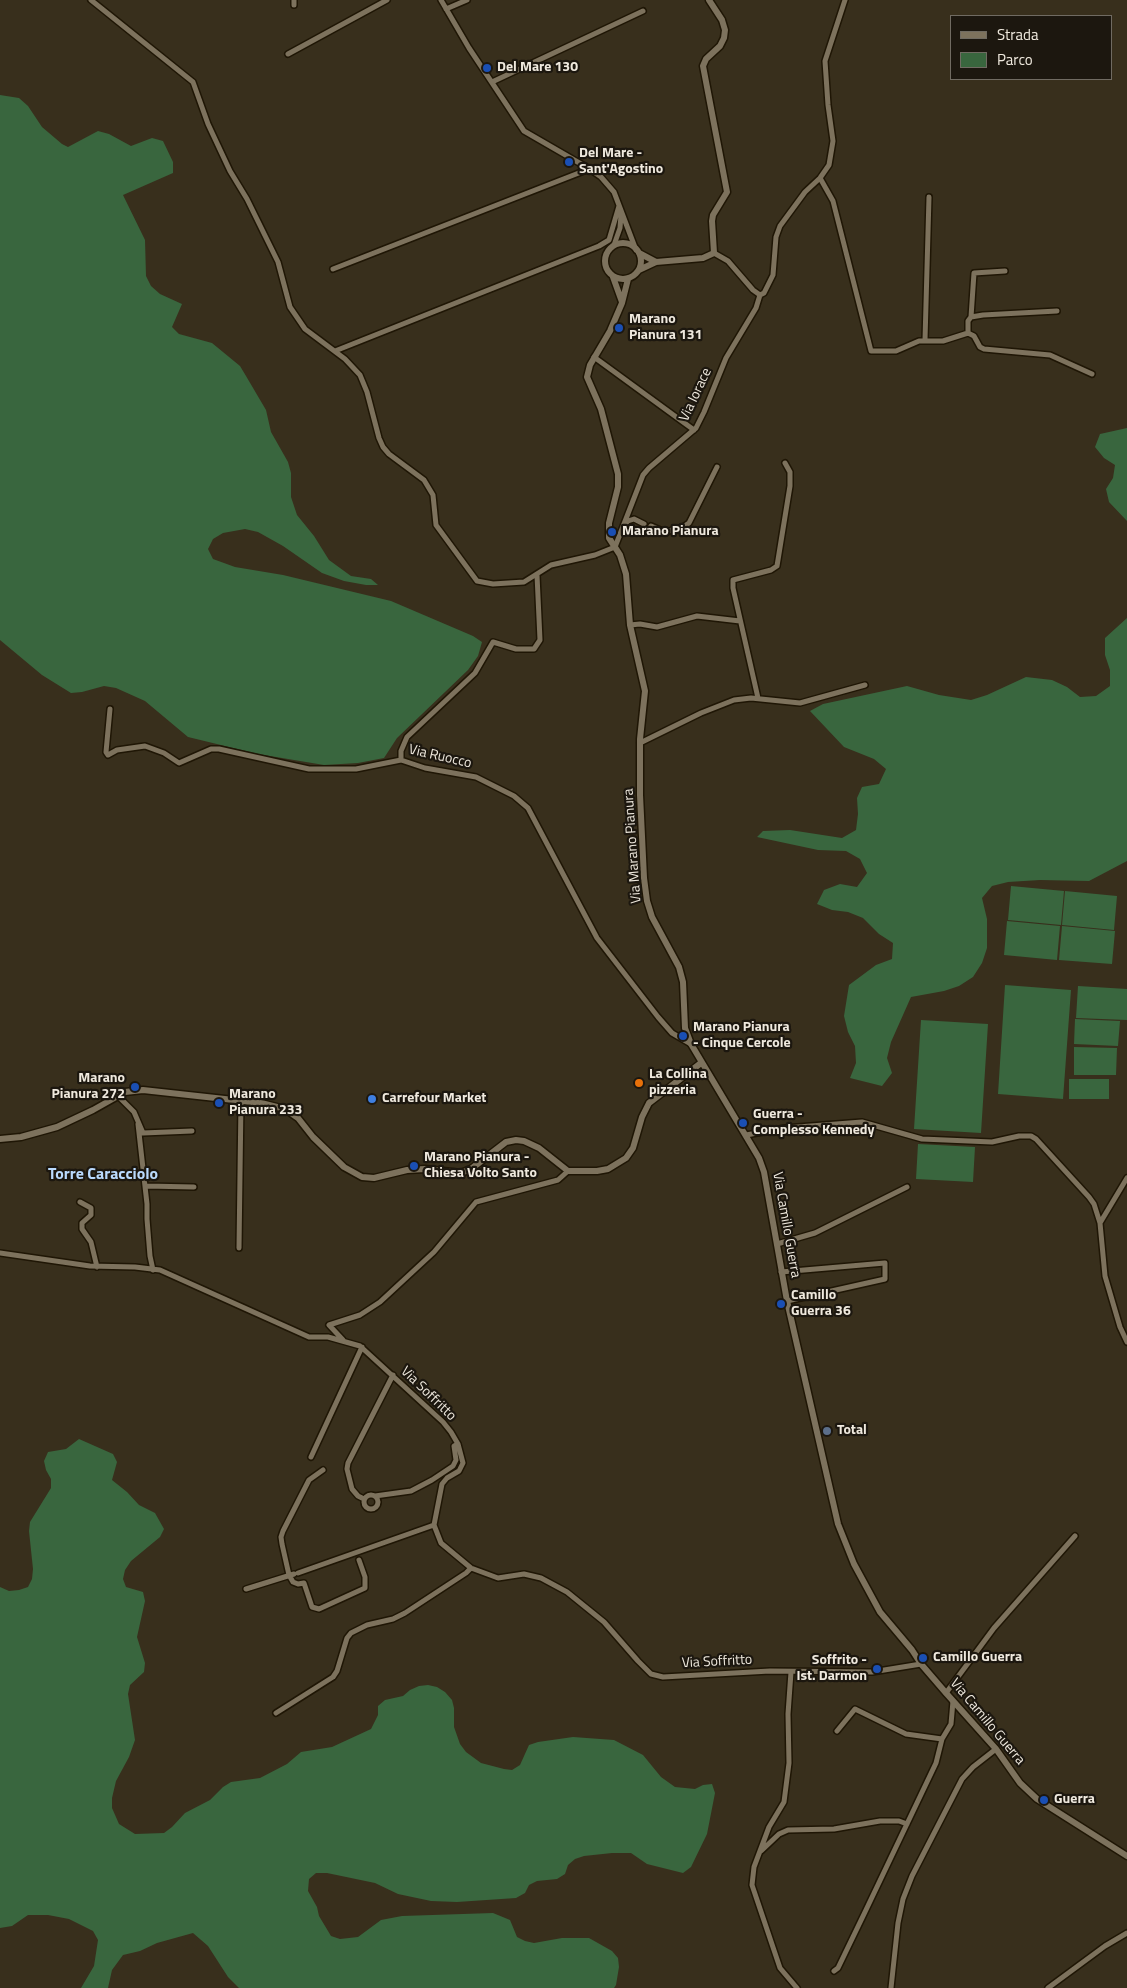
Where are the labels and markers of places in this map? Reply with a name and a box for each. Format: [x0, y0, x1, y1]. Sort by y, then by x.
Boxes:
place label: Del Mare 130 [497, 60, 578, 76]
marker: Del Mare 130 [481, 62, 493, 74]
place label: Del Mare - Sant'Agostino [579, 146, 663, 178]
marker: Del Mare - Sant'Agostino [563, 156, 575, 168]
place label: Marano Pianura 131 [629, 312, 702, 344]
marker: Marano Pianura 131 [613, 322, 625, 334]
place label: Marano Pianura [622, 524, 719, 540]
marker: Marano Pianura [606, 526, 618, 538]
place label: Marano Pianura - Cinque Cercole [693, 1020, 791, 1052]
marker: Marano Pianura - Cinque Cercole [677, 1030, 689, 1042]
place label: La Collina pizzeria [649, 1067, 707, 1100]
place label: Marano Pianura 272 [52, 1071, 125, 1104]
marker: La Collina pizzeria [633, 1077, 645, 1089]
marker: Marano Pianura 272 [129, 1081, 141, 1093]
place label: Marano Pianura 233 [229, 1087, 302, 1120]
place label: Carrefour Market [382, 1091, 486, 1107]
marker: Carrefour Market [366, 1093, 378, 1105]
marker: Marano Pianura 233 [213, 1097, 225, 1109]
place label: Guerra - Complesso Kennedy [753, 1107, 874, 1140]
marker: Guerra - Complesso Kennedy [737, 1117, 749, 1129]
place label: Marano Pianura - Chiesa Volto Santo [424, 1150, 537, 1182]
marker: Marano Pianura - Chiesa Volto Santo [408, 1160, 420, 1172]
place label: Camillo Guerra 36 [791, 1288, 851, 1320]
marker: Camillo Guerra 36 [775, 1298, 787, 1310]
place label: Total [837, 1423, 867, 1439]
marker: Total [821, 1425, 833, 1437]
place label: Camillo Guerra [933, 1650, 1022, 1666]
marker: Camillo Guerra [917, 1652, 929, 1664]
place label: Soffrito - Ist. Darmon [796, 1653, 867, 1685]
marker: Soffrito - Ist. Darmon [871, 1663, 883, 1675]
place label: Guerra [1054, 1792, 1095, 1808]
marker: Guerra [1038, 1794, 1050, 1806]

